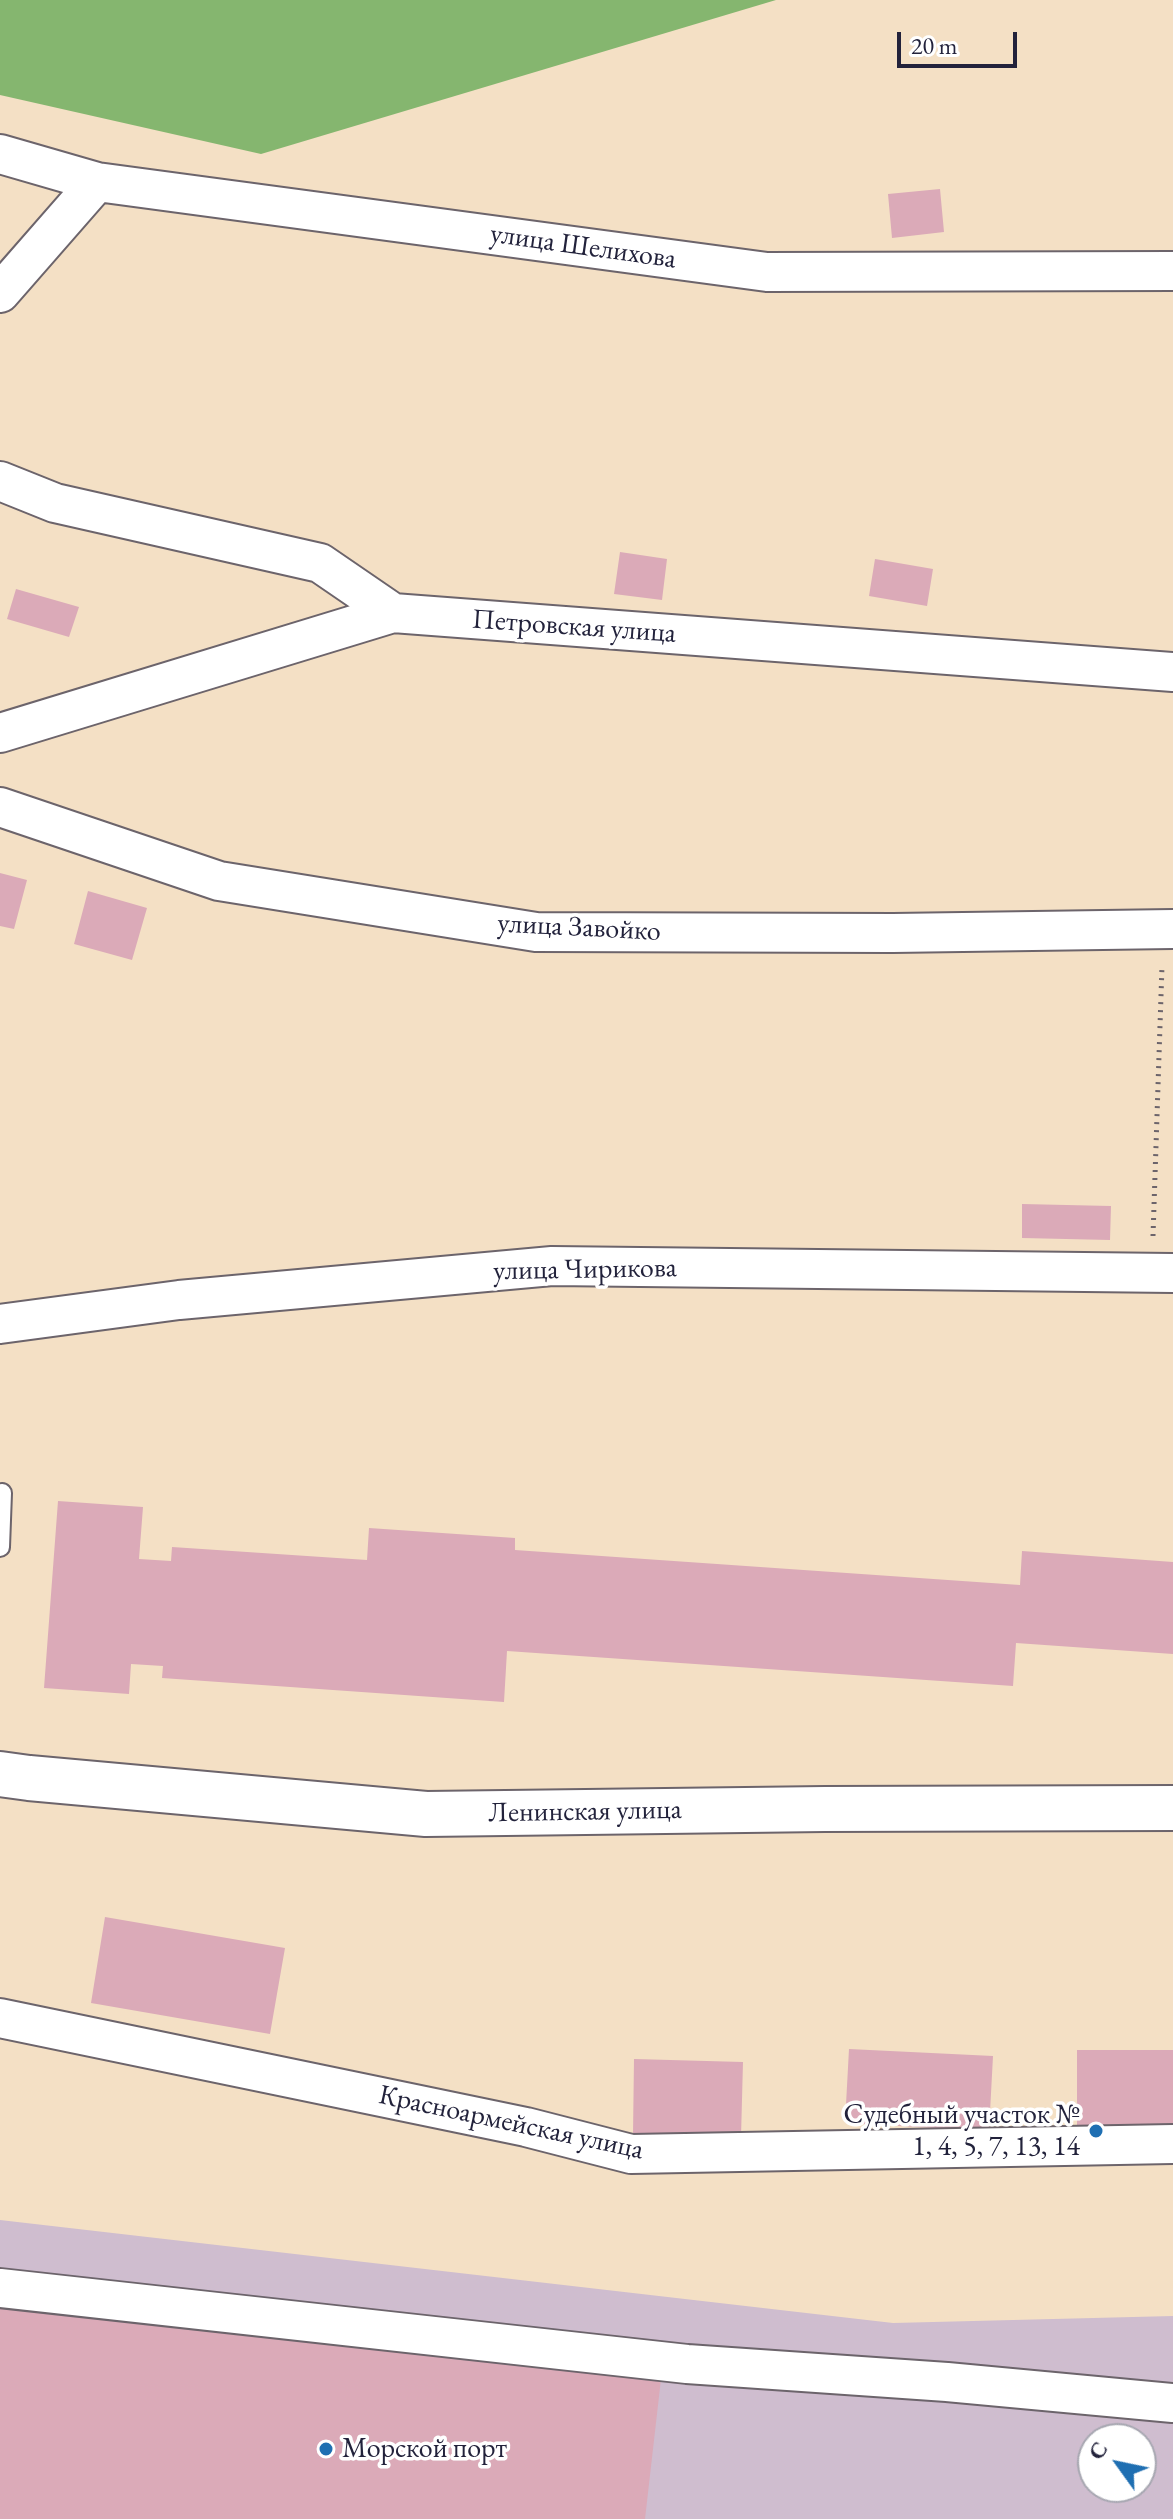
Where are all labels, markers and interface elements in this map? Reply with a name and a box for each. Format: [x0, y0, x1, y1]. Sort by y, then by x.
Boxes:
scale bar [901, 16, 1021, 66]
text: 20 m [911, 30, 958, 61]
street label: улица Шелихова [488, 217, 678, 277]
street label: Петровская улица [471, 603, 677, 651]
street label: улица Завойко [496, 907, 662, 949]
street label: улица Чирикова [493, 1252, 677, 1288]
street label: Ленинская улица [488, 1794, 682, 1830]
street label: Красноармейская улица [376, 2079, 646, 2167]
place label: Судебный участок № 1, 4, 5, 7, 13, 14 [844, 2098, 1080, 2164]
marker: Судебный участок № 1, 4, 5, 7, 13, 14 [1087, 2122, 1105, 2140]
north arrow [1077, 2423, 1157, 2503]
place label: Морской порт [342, 2432, 507, 2466]
text: С [1082, 2436, 1115, 2465]
marker: Морской порт [317, 2440, 335, 2458]

